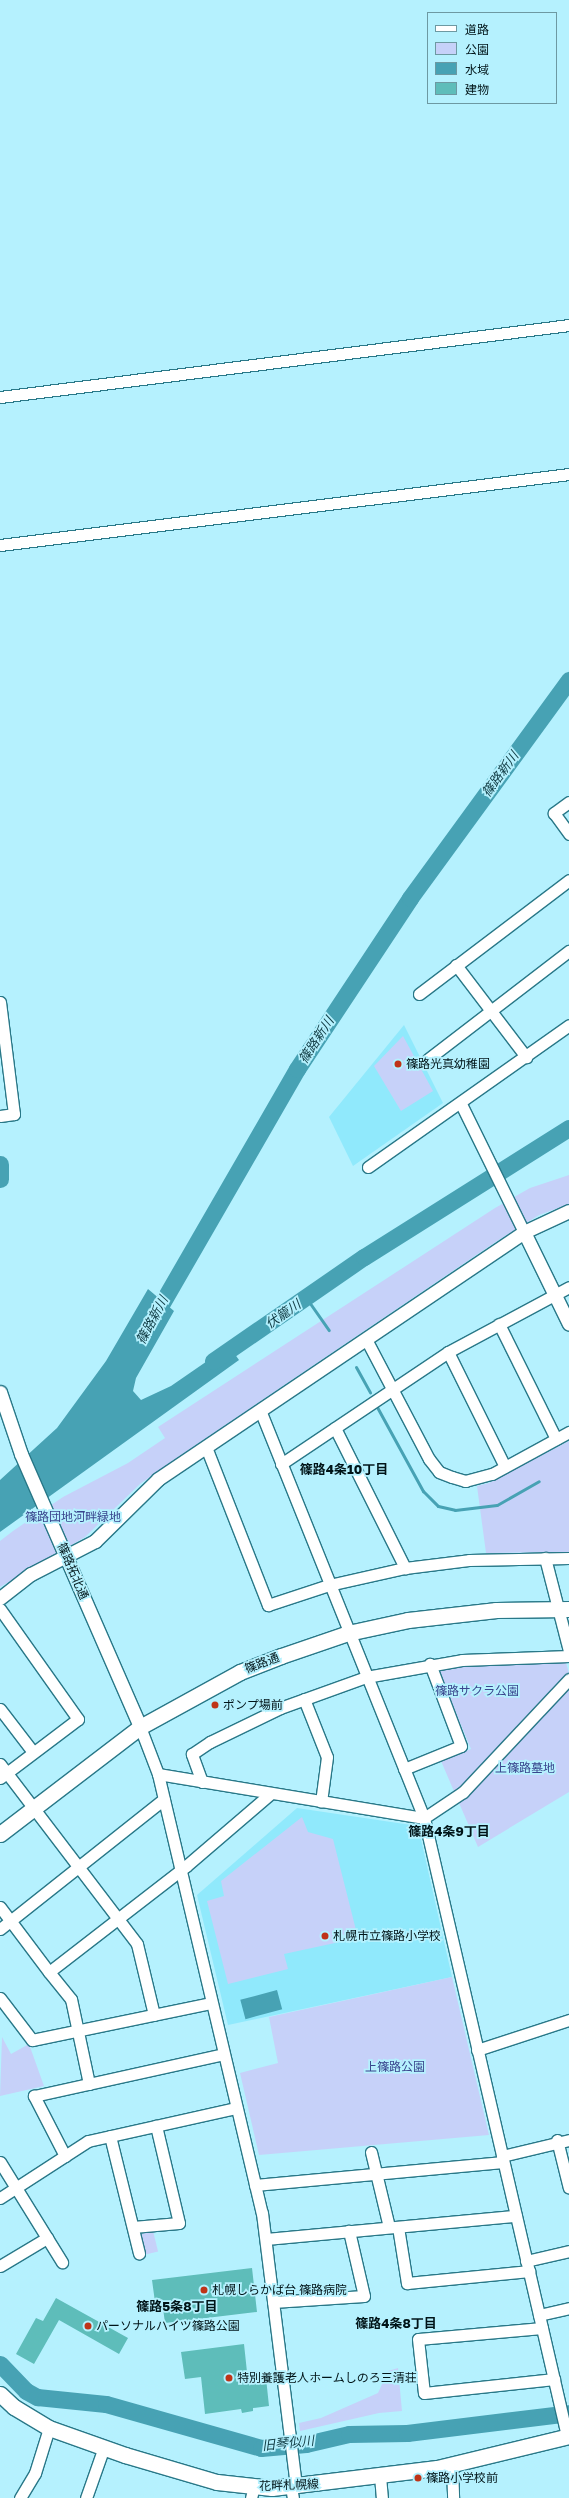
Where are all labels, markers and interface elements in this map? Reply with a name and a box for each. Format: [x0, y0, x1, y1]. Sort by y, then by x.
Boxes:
legend [427, 12, 557, 104]
text: 道路 [465, 22, 489, 37]
text: 公園 [465, 42, 489, 57]
text: 水域 [465, 62, 489, 77]
text: 建物 [465, 82, 489, 97]
water label: 篠路新川 [478, 748, 522, 800]
water label: 篠路新川 [295, 1014, 337, 1066]
place label: 篠路光真幼稚園 [406, 1057, 490, 1071]
marker: 篠路光真幼稚園 [393, 1059, 403, 1069]
water label: 篠路新川 [133, 1293, 171, 1347]
water label: 伏籠川 [263, 1296, 303, 1332]
district label: 篠路4条10丁目 [300, 1461, 388, 1477]
park label: 篠路団地河畔緑地 [25, 1510, 121, 1524]
street label: 篠路拓北通 [55, 1541, 91, 1601]
street label: 篠路通 [243, 1650, 281, 1676]
park label: 篠路サクラ公園 [435, 1684, 519, 1698]
place label: ポンプ場前 [223, 1698, 283, 1712]
marker: ポンプ場前 [210, 1700, 220, 1710]
park label: 上篠路墓地 [495, 1761, 555, 1775]
district label: 篠路4条9丁目 [408, 1823, 490, 1839]
place label: 札幌市立篠路小学校 [333, 1929, 441, 1943]
marker: 札幌市立篠路小学校 [320, 1931, 330, 1941]
park label: 上篠路公園 [365, 2060, 425, 2074]
place label: 札幌しらかば台 篠路病院 [212, 2283, 347, 2297]
marker: 札幌しらかば台 篠路病院 [199, 2285, 209, 2295]
district label: 篠路5条8丁目 [136, 2298, 218, 2314]
district label: 篠路4条8丁目 [355, 2315, 437, 2331]
place label: パーソナルハイツ篠路公園 [96, 2319, 240, 2333]
marker: パーソナルハイツ篠路公園 [83, 2321, 93, 2331]
place label: 特別養護老人ホームしのろ三清荘 [237, 2371, 417, 2385]
marker: 特別養護老人ホームしのろ三清荘 [224, 2373, 234, 2383]
water label: 旧琴似川 [261, 2433, 315, 2453]
place label: 篠路小学校前 [426, 2471, 498, 2485]
marker: 篠路小学校前 [413, 2473, 423, 2483]
street label: 花畔札幌線 [259, 2477, 319, 2493]

